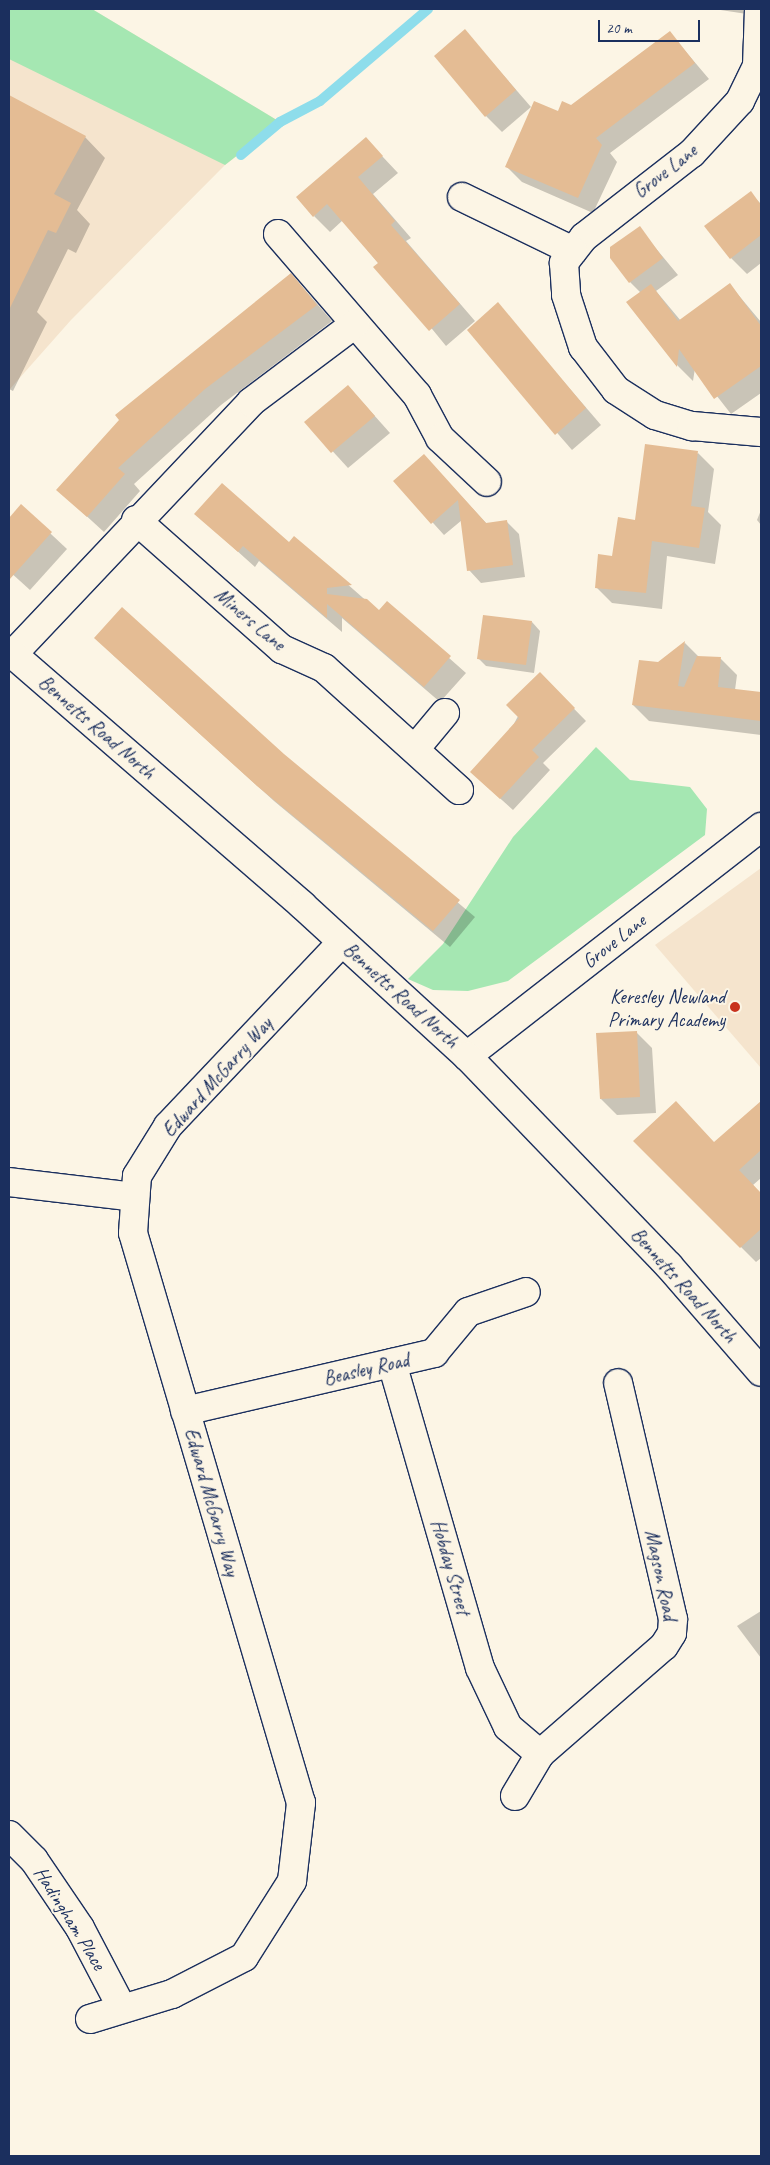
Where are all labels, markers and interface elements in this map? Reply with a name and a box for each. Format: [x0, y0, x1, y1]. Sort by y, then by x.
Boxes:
scale bar [600, 10, 702, 42]
text: 20 m [606, 19, 632, 38]
street label: Grove Lane [628, 139, 702, 203]
street label: Miners Lane [210, 582, 290, 656]
street label: Bennetts Road North [34, 670, 160, 784]
street label: Grove Lane [577, 909, 651, 973]
street label: Bennetts Road North [339, 937, 463, 1053]
place label: Keresley Newland Primary Academy [607, 984, 725, 1031]
marker: Keresley Newland Primary Academy [729, 1001, 741, 1013]
street label: Edward McGarry Way [157, 1012, 277, 1142]
street label: Bennetts Road North [626, 1223, 742, 1347]
street label: Beasley Road [321, 1348, 411, 1390]
street label: Edward McGarry Way [179, 1425, 245, 1579]
street label: Hobday Street [426, 1517, 476, 1617]
street label: Magson Road [640, 1528, 682, 1622]
street label: Hadingham Place [29, 1862, 111, 1974]

